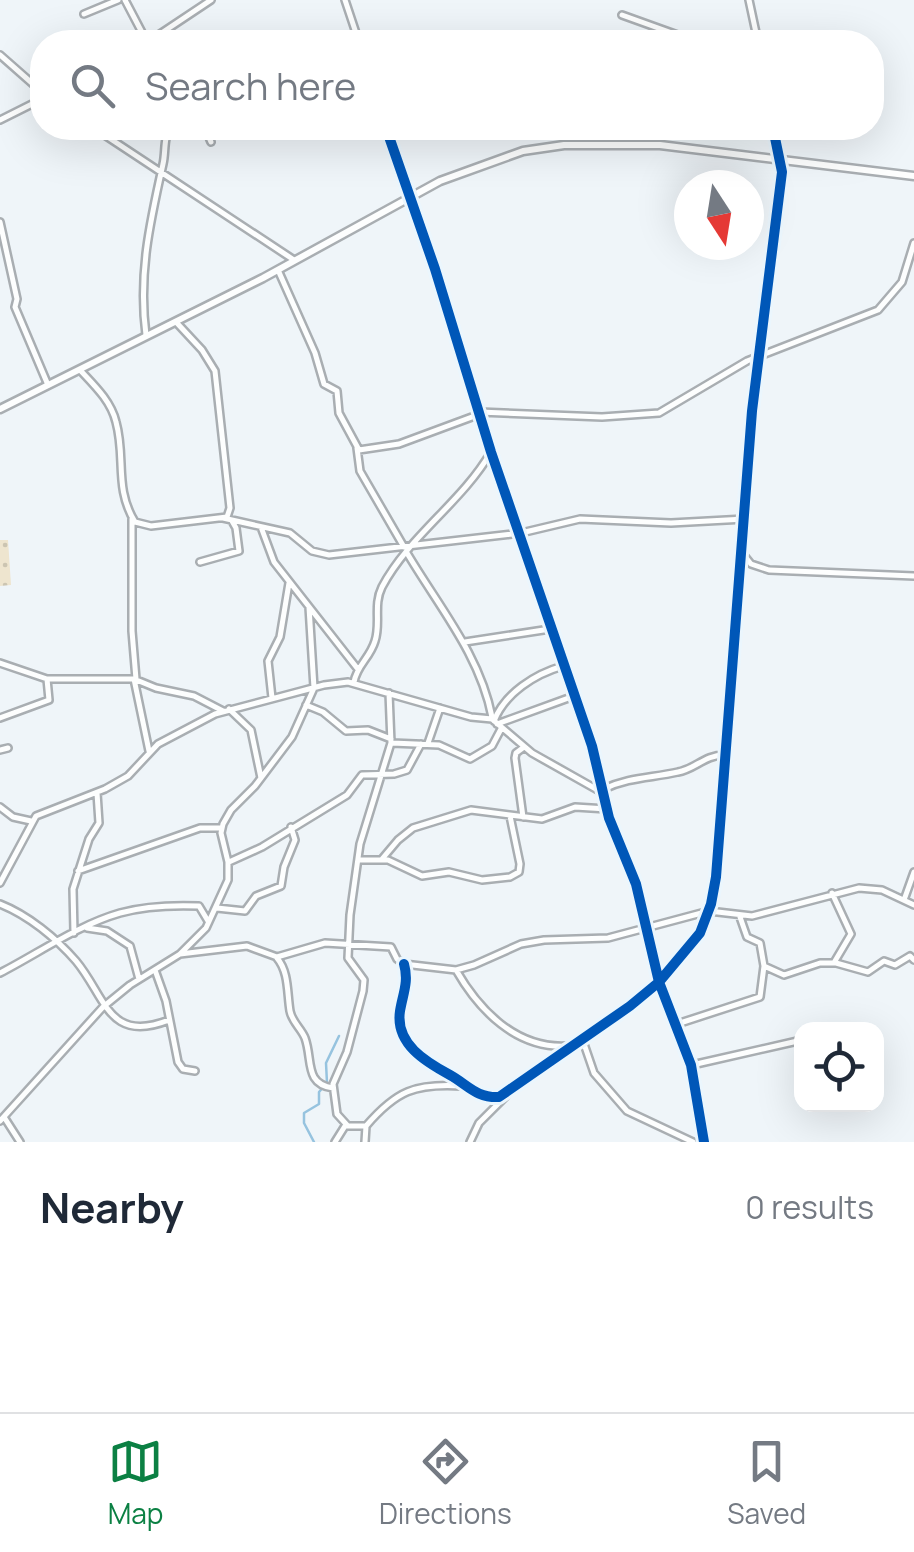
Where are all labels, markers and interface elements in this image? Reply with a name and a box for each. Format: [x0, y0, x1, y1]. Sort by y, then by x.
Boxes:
search box [30, 30, 884, 140]
icon: search [65, 58, 120, 113]
text: Search here [145, 59, 356, 111]
north arrow [674, 170, 764, 260]
map controls [794, 1022, 884, 1112]
button: locate [794, 1022, 884, 1112]
text: Nearby [40, 1178, 184, 1236]
text: 0 results [745, 1185, 874, 1229]
tab: Map [108, 1434, 163, 1532]
tab: Directions [379, 1434, 512, 1532]
tab: Saved [727, 1434, 806, 1532]

